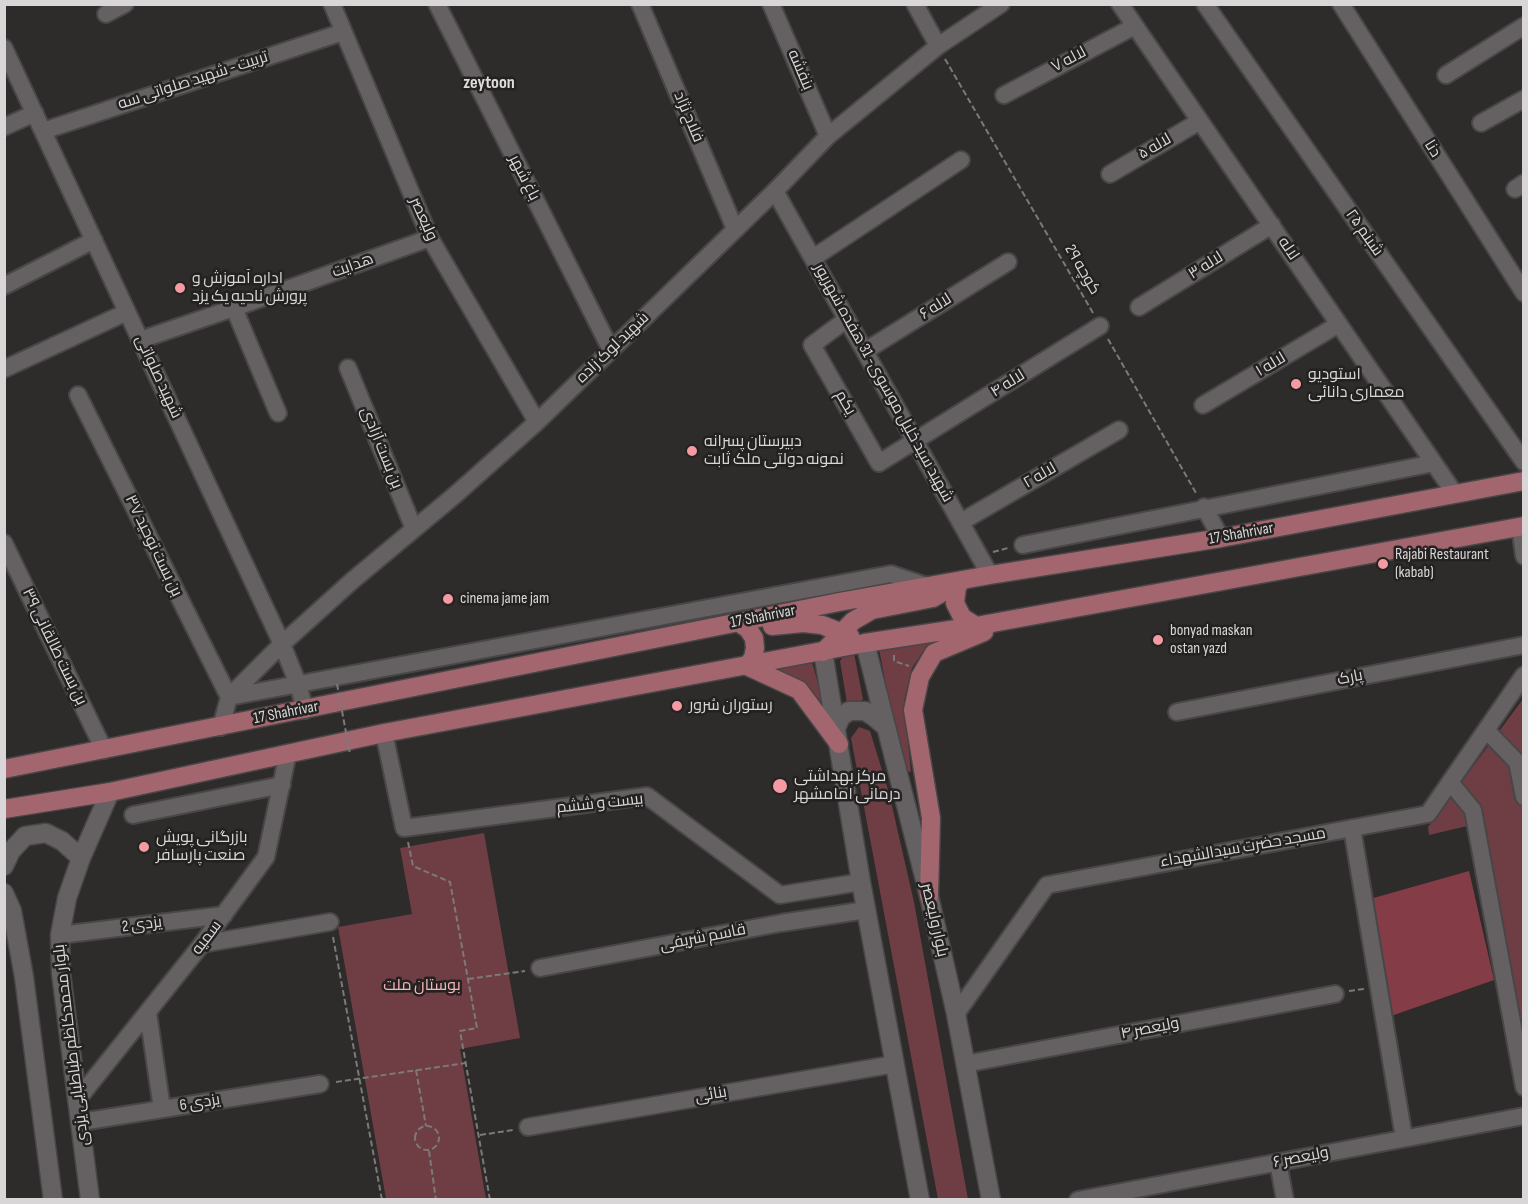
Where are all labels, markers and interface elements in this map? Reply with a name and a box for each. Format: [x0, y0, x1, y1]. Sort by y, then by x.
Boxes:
street label: لاله ۷ [1048, 43, 1090, 77]
street label: بنفشه [783, 47, 817, 93]
street label: تربیت - شهید صلواتی سه [116, 48, 270, 114]
district label: zeytoon [463, 72, 515, 94]
street label: فلاح نژاد [669, 89, 707, 145]
street label: لاله ۵ [1135, 130, 1175, 164]
street label: دنا [1419, 137, 1445, 161]
street label: باغ شهر [504, 152, 544, 204]
street label: ولیعصر [405, 194, 441, 244]
street label: شبنم ۲۵ [1341, 206, 1387, 260]
street label: لاله [1273, 234, 1303, 264]
street label: کوچه 2۹ [1060, 241, 1104, 299]
street label: لاله ۳ [1185, 248, 1227, 284]
street label: هدایت [330, 250, 376, 282]
street label: شهید سید خلیل موسوی- 31 هفده شهریور [809, 260, 957, 506]
place label: اداره آموزش و پرورش ناحیه یک یزد [192, 269, 307, 307]
marker: اداره آموزش و پرورش ناحیه یک یزد [173, 281, 187, 295]
street label: لاله ۶ [916, 290, 956, 324]
street label: شهید لوک زاده [573, 308, 653, 388]
street label: شهید صلواتی [130, 332, 186, 422]
street label: لاله ۱ [1253, 349, 1289, 381]
place label: استودیو معماری دانائی [1308, 365, 1404, 403]
street label: لاله ۴ [987, 366, 1029, 402]
marker: استودیو معماری دانائی [1289, 377, 1303, 391]
street label: یکم [830, 387, 860, 419]
street label: بن بست آزادی [356, 404, 406, 492]
place label: دبیرستان پسرانه نمونه دولتی ملک ثابت [704, 432, 844, 470]
marker: دبیرستان پسرانه نمونه دولتی ملک ثابت [685, 444, 699, 458]
street label: لاله ۲ [1020, 459, 1060, 493]
street label: بن بست توحید ۳۷ [120, 492, 186, 600]
street label: 17 Shahrivar [1207, 519, 1275, 549]
place label: Rajabi Restaurant (kabab) [1395, 545, 1489, 583]
marker: Rajabi Restaurant (kabab) [1376, 557, 1390, 571]
street label: بن‌ بست طالقانی ۳۹ [17, 585, 91, 709]
place label: cinema jame jam [460, 589, 549, 609]
marker: cinema jame jam [441, 592, 455, 606]
street label: 17 Shahrivar [729, 601, 797, 633]
place label: bonyad maskan ostan yazd [1170, 621, 1253, 659]
marker: bonyad maskan ostan yazd [1151, 633, 1165, 647]
street label: پارک [1336, 666, 1364, 690]
place label: رستوران سُرور [689, 696, 773, 716]
street label: 17 Shahrivar [252, 697, 320, 729]
marker: رستوران سُرور [670, 699, 684, 713]
place label: مرکز بهداشتی درمانی امامشهر [794, 767, 901, 805]
marker: مرکز بهداشتی درمانی امامشهر [771, 777, 789, 795]
street label: بیست و ششم [556, 790, 644, 818]
street label: مسجد حضرت سیدالشهداء [1159, 824, 1327, 872]
place label: بازرگانی پویش صنعت پارسافر [156, 828, 248, 866]
marker: بازرگانی پویش صنعت پارسافر [137, 840, 151, 854]
street label: بلوار ولیعصر [916, 881, 952, 959]
street label: یزدی 2 [121, 913, 163, 937]
street label: سمیه [188, 917, 226, 959]
street label: قاسم شریفی [658, 920, 748, 956]
street label: بلوار محمدکاظم طباطبایی یزدی [50, 943, 94, 1147]
park label: بوستان ملت [383, 976, 461, 996]
street label: ولیعصر ۴ [1119, 1014, 1181, 1044]
street label: بنائی [694, 1083, 728, 1107]
street label: یزدی 6 [178, 1090, 222, 1116]
street label: ولیعصر ۶ [1272, 1143, 1330, 1173]

